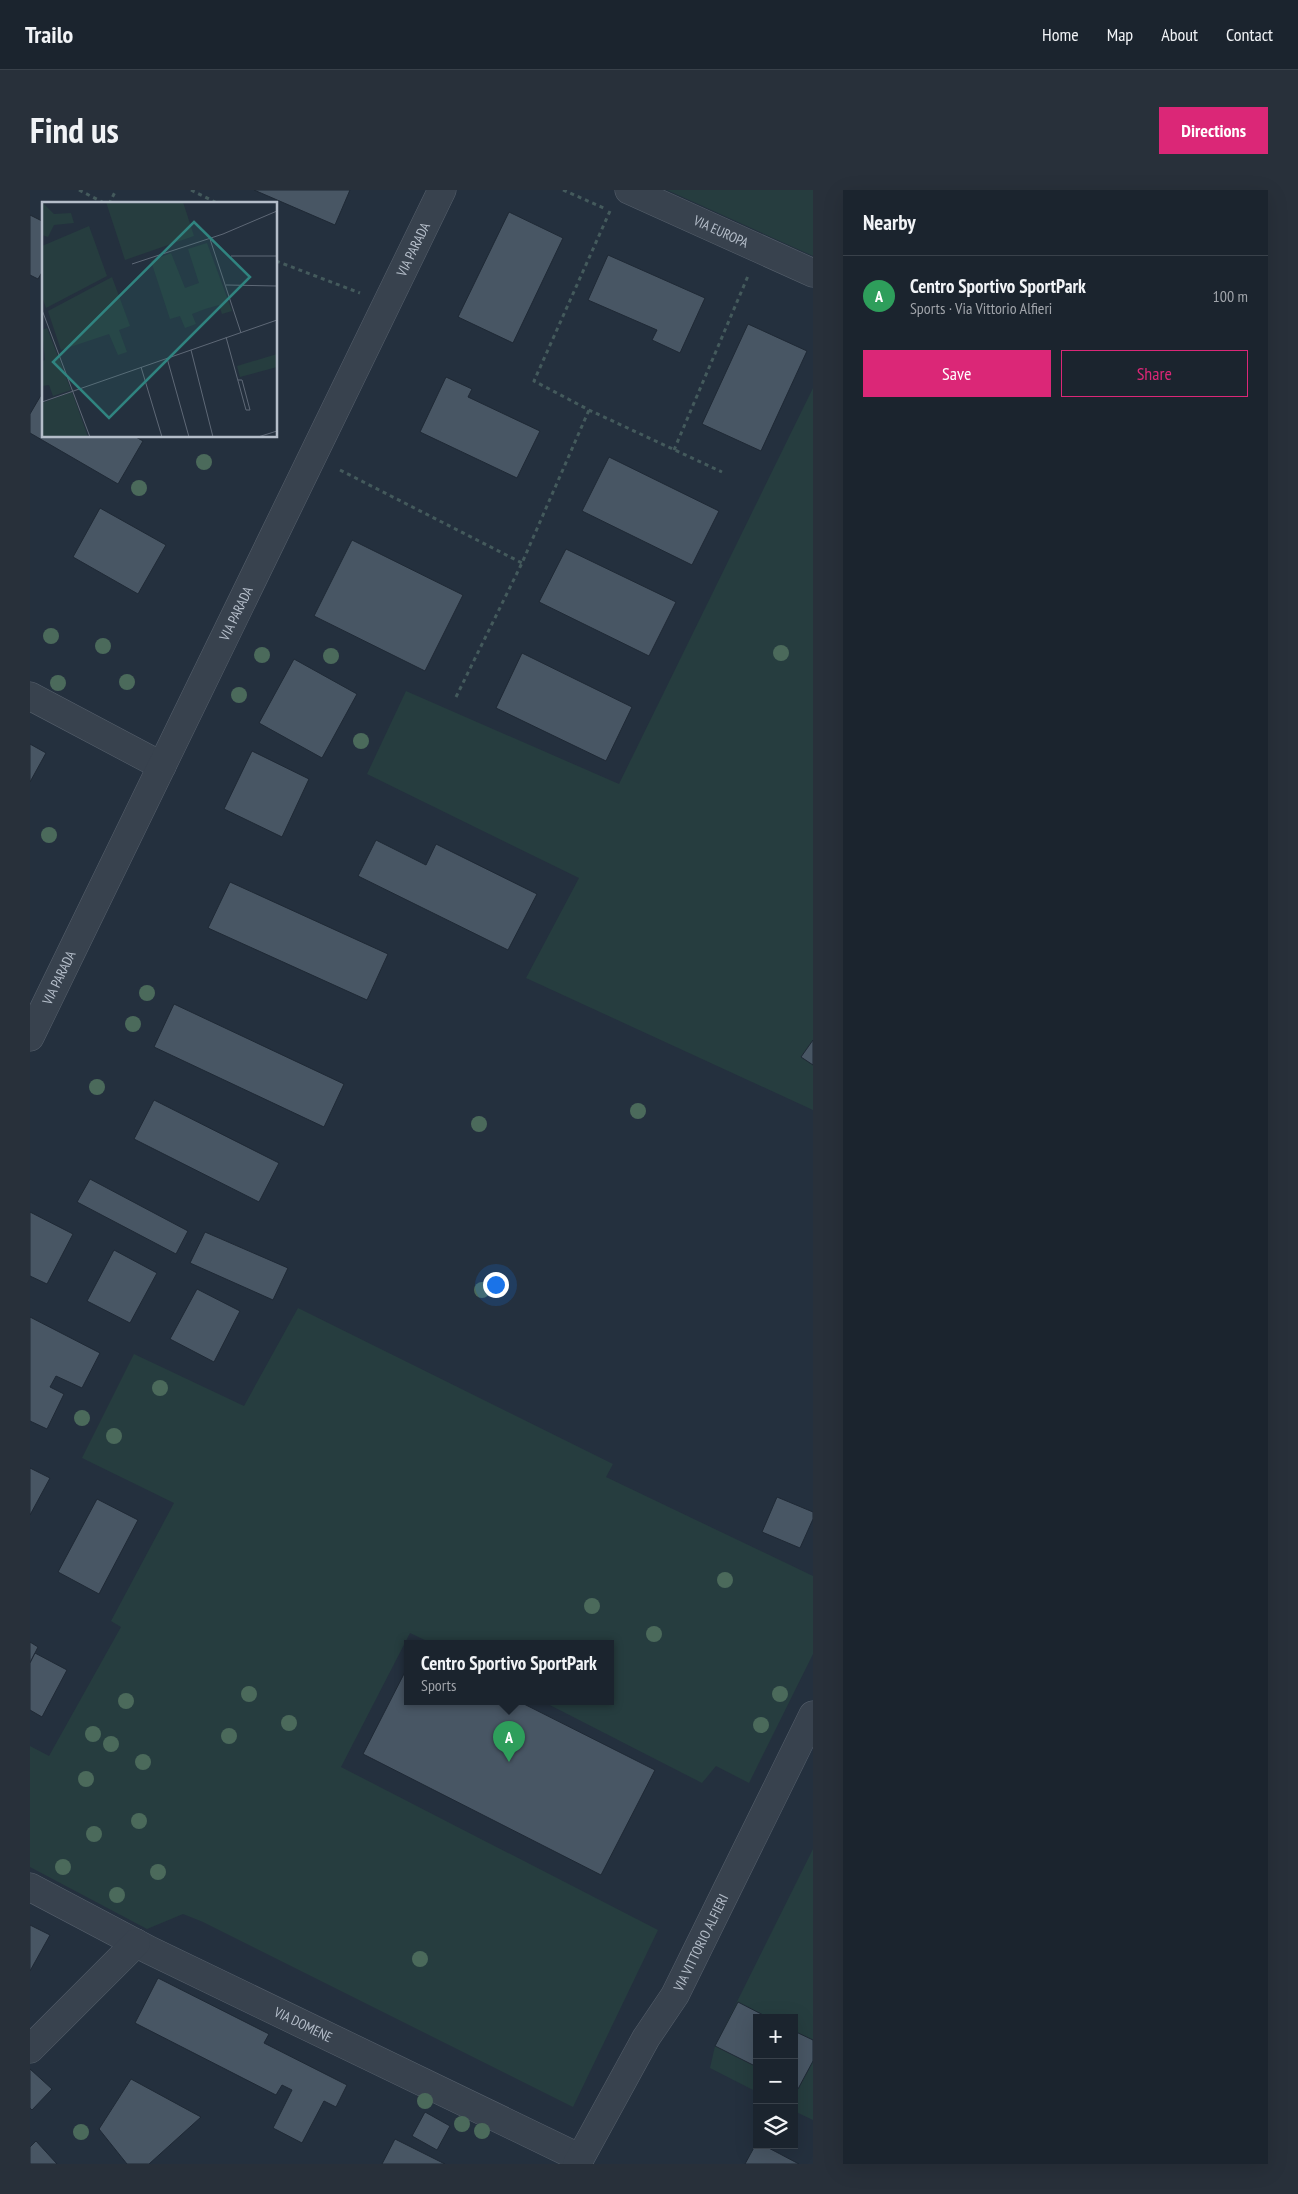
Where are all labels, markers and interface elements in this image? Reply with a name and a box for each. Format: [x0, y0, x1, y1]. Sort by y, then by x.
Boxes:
text: Trailo [25, 19, 73, 50]
text: Home [1042, 23, 1079, 46]
text: Map [1107, 23, 1133, 46]
text: About [1161, 23, 1198, 46]
text: Contact [1226, 23, 1273, 46]
text: Find us [30, 107, 119, 153]
button: Directions [1159, 107, 1268, 154]
inset map [42, 202, 278, 438]
text: Nearby [863, 209, 916, 236]
street label: VIA EUROPA [690, 211, 752, 252]
street label: VIA PARADA [392, 219, 434, 280]
text: Centro Sportivo SportPark [910, 274, 1086, 298]
text: A [875, 286, 883, 306]
text: 100 m [1213, 286, 1248, 306]
text: Sports · Via Vittorio Alfieri [910, 298, 1052, 318]
button: Save [863, 350, 1051, 397]
button: Share [1061, 350, 1248, 397]
street label: VIA PARADA [215, 583, 257, 644]
street label: VIA PARADA [38, 947, 80, 1008]
your location [483, 1272, 509, 1298]
popup [404, 1640, 614, 1705]
text: Centro Sportivo SportPark [421, 1651, 597, 1675]
text: Sports [421, 1675, 456, 1695]
pin: A [493, 1721, 525, 1762]
street label: VIA VITTORIO ALFIERI [669, 1891, 732, 1995]
street label: VIA DOMENE [270, 2002, 335, 2046]
map controls [753, 2014, 798, 2149]
button: + [753, 2014, 798, 2059]
button: − [753, 2059, 798, 2104]
button: layers [753, 2104, 798, 2149]

